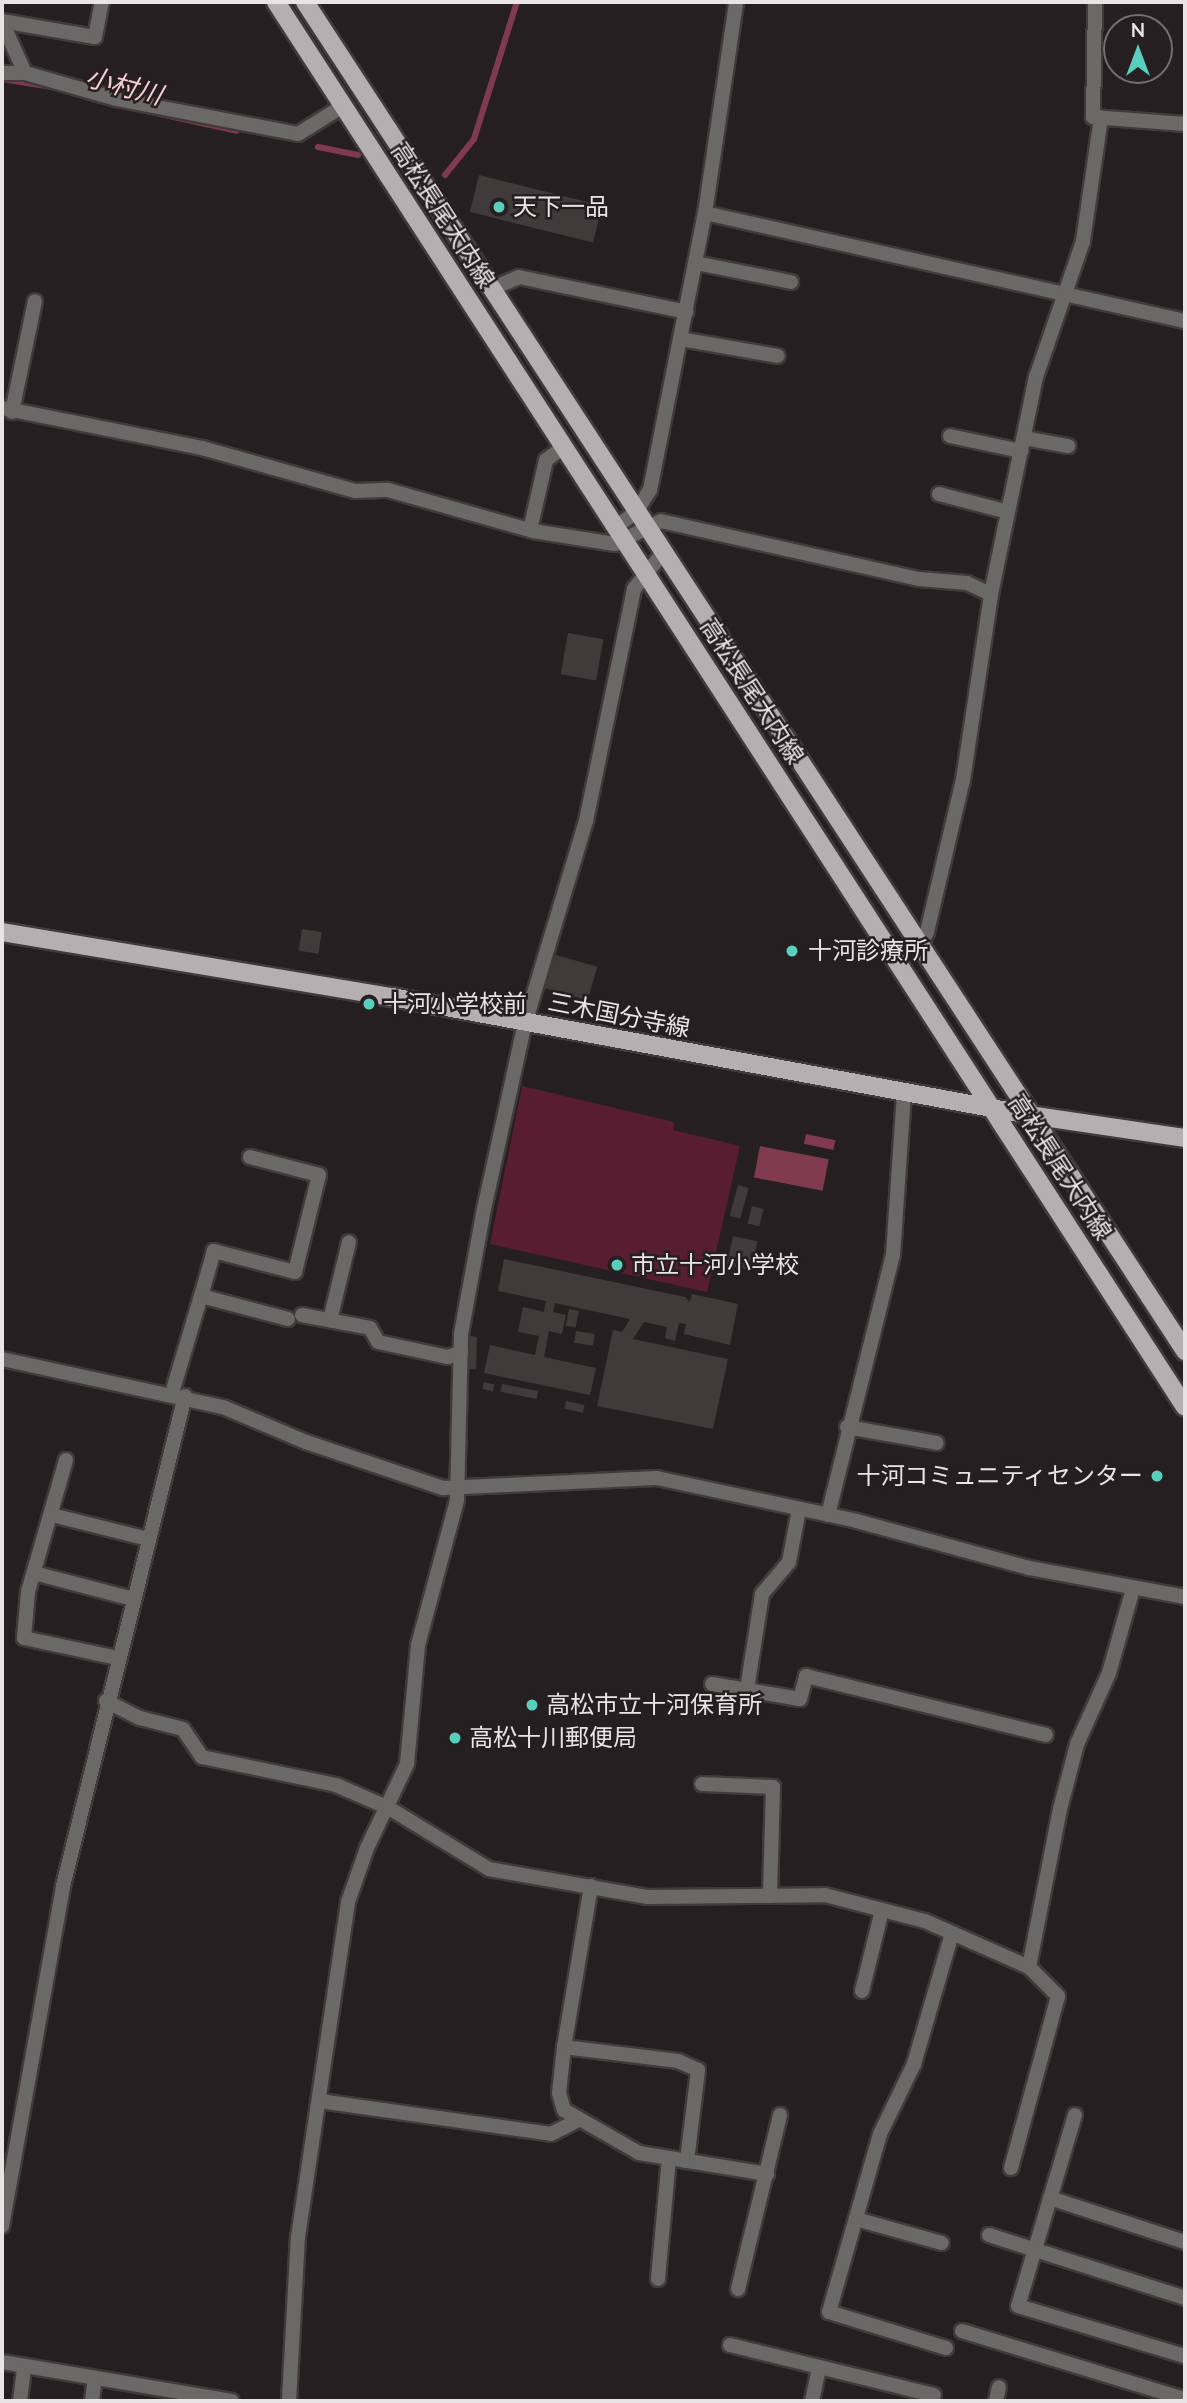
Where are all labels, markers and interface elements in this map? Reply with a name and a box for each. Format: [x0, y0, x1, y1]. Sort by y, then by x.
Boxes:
north arrow [1103, 14, 1173, 84]
text: N [1131, 18, 1145, 42]
water label: 小村川 [82, 61, 166, 111]
street label: 高松長尾大内線 [385, 137, 501, 293]
place label: 天下一品 [513, 193, 609, 221]
marker: 天下一品 [491, 199, 507, 215]
street label: 高松長尾大内線 [694, 613, 810, 769]
place label: 十河診療所 [808, 937, 928, 965]
marker: 十河診療所 [782, 941, 802, 961]
street label: 三木国分寺線 [546, 987, 692, 1043]
place label: 十河小学校前 [383, 990, 527, 1018]
marker: 十河小学校前 [361, 996, 377, 1012]
street label: 高松長尾大内線 [1002, 1089, 1118, 1245]
place label: 市立十河小学校 [631, 1251, 799, 1279]
marker: 市立十河小学校 [609, 1257, 625, 1273]
place label: 十河コミュニティセンター [855, 1462, 1143, 1490]
marker: 十河コミュニティセンター [1149, 1468, 1165, 1484]
place label: 高松市立十河保育所 [546, 1691, 762, 1719]
marker: 高松市立十河保育所 [524, 1697, 540, 1713]
place label: 高松十川郵便局 [469, 1724, 637, 1752]
marker: 高松十川郵便局 [447, 1730, 463, 1746]

